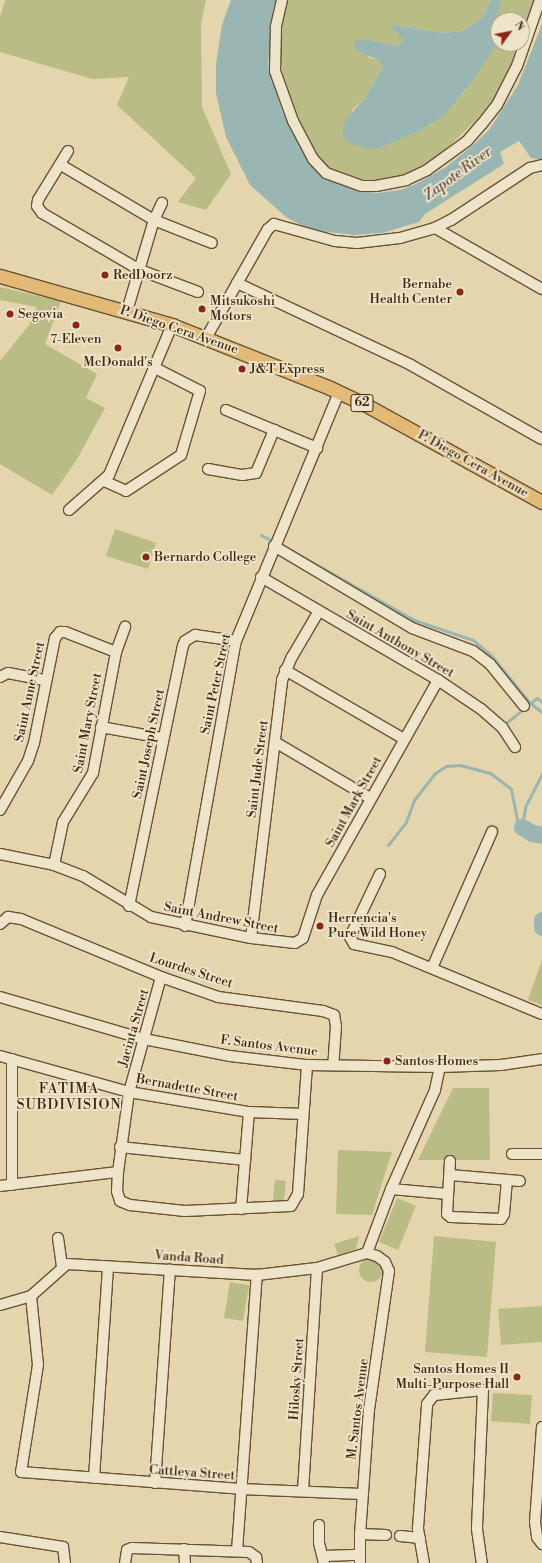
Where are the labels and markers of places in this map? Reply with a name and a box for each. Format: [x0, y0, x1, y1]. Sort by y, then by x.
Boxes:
place label: RedDoorz [113, 267, 172, 283]
marker: RedDoorz [100, 270, 110, 280]
place label: Bernabe Health Center [369, 277, 452, 308]
marker: Bernabe Health Center [455, 287, 465, 297]
place label: Mitsukoshi Motors [210, 294, 275, 325]
marker: Mitsukoshi Motors [197, 304, 207, 314]
place label: Segovia [18, 306, 63, 322]
marker: Segovia [5, 309, 15, 319]
marker: 7-Eleven [71, 320, 81, 330]
place label: 7-Eleven [50, 331, 102, 347]
marker: McDonald's [113, 343, 123, 353]
place label: McDonald's [83, 354, 153, 370]
place label: J&T Express [250, 361, 325, 377]
marker: J&T Express [237, 364, 247, 374]
place label: Bernardo College [154, 549, 256, 565]
marker: Bernardo College [141, 552, 151, 562]
place label: Herrencia's Pure Wild Honey [328, 911, 427, 942]
marker: Herrencia's Pure Wild Honey [315, 921, 325, 931]
place label: Santos Homes [395, 1053, 478, 1069]
marker: Santos Homes [382, 1056, 392, 1066]
place label: Santos Homes II Multi-Purpose Hall [395, 1362, 509, 1393]
marker: Santos Homes II Multi-Purpose Hall [512, 1372, 522, 1382]

